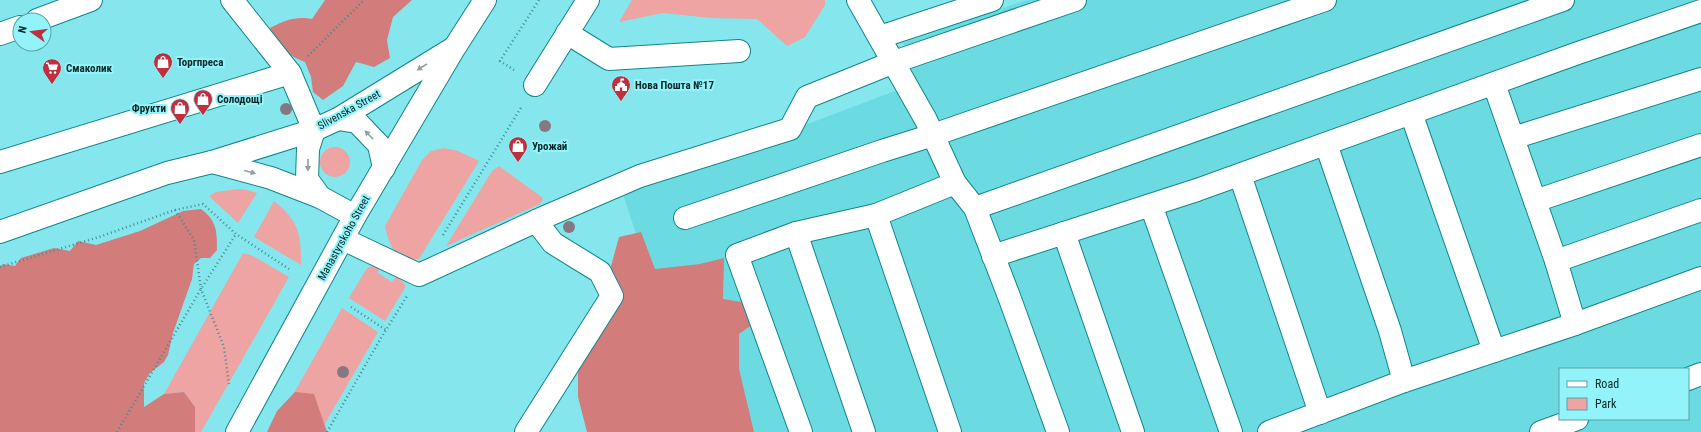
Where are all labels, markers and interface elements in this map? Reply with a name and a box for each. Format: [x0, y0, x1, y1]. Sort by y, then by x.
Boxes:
north arrow [12, 12, 52, 52]
text: N [16, 25, 30, 35]
shop icon: Торгпреса [152, 51, 174, 79]
place label: Торгпреса [177, 56, 223, 69]
supermarket icon: Смаколик [41, 57, 63, 85]
place label: Смаколик [66, 62, 112, 75]
one-way arrow [417, 63, 427, 71]
public building icon: Нова Пошта №17 [610, 74, 632, 102]
place label: Нова Пошта №17 [635, 79, 714, 92]
street label: Slivenska Street [315, 87, 383, 133]
shop icon: Солодощі [192, 88, 214, 116]
place label: Солодощі [217, 93, 263, 106]
shop icon: Фрукти [169, 97, 191, 125]
place label: Фрукти [132, 102, 166, 115]
one-way arrow [364, 130, 374, 140]
shop icon: Урожай [507, 135, 529, 163]
place label: Урожай [532, 140, 567, 153]
one-way arrow [305, 159, 311, 172]
one-way arrow [244, 170, 256, 176]
street label: Manastyrskoho Street [315, 193, 373, 283]
legend [1559, 368, 1689, 420]
text: Road [1595, 377, 1619, 391]
text: Park [1595, 397, 1617, 411]

